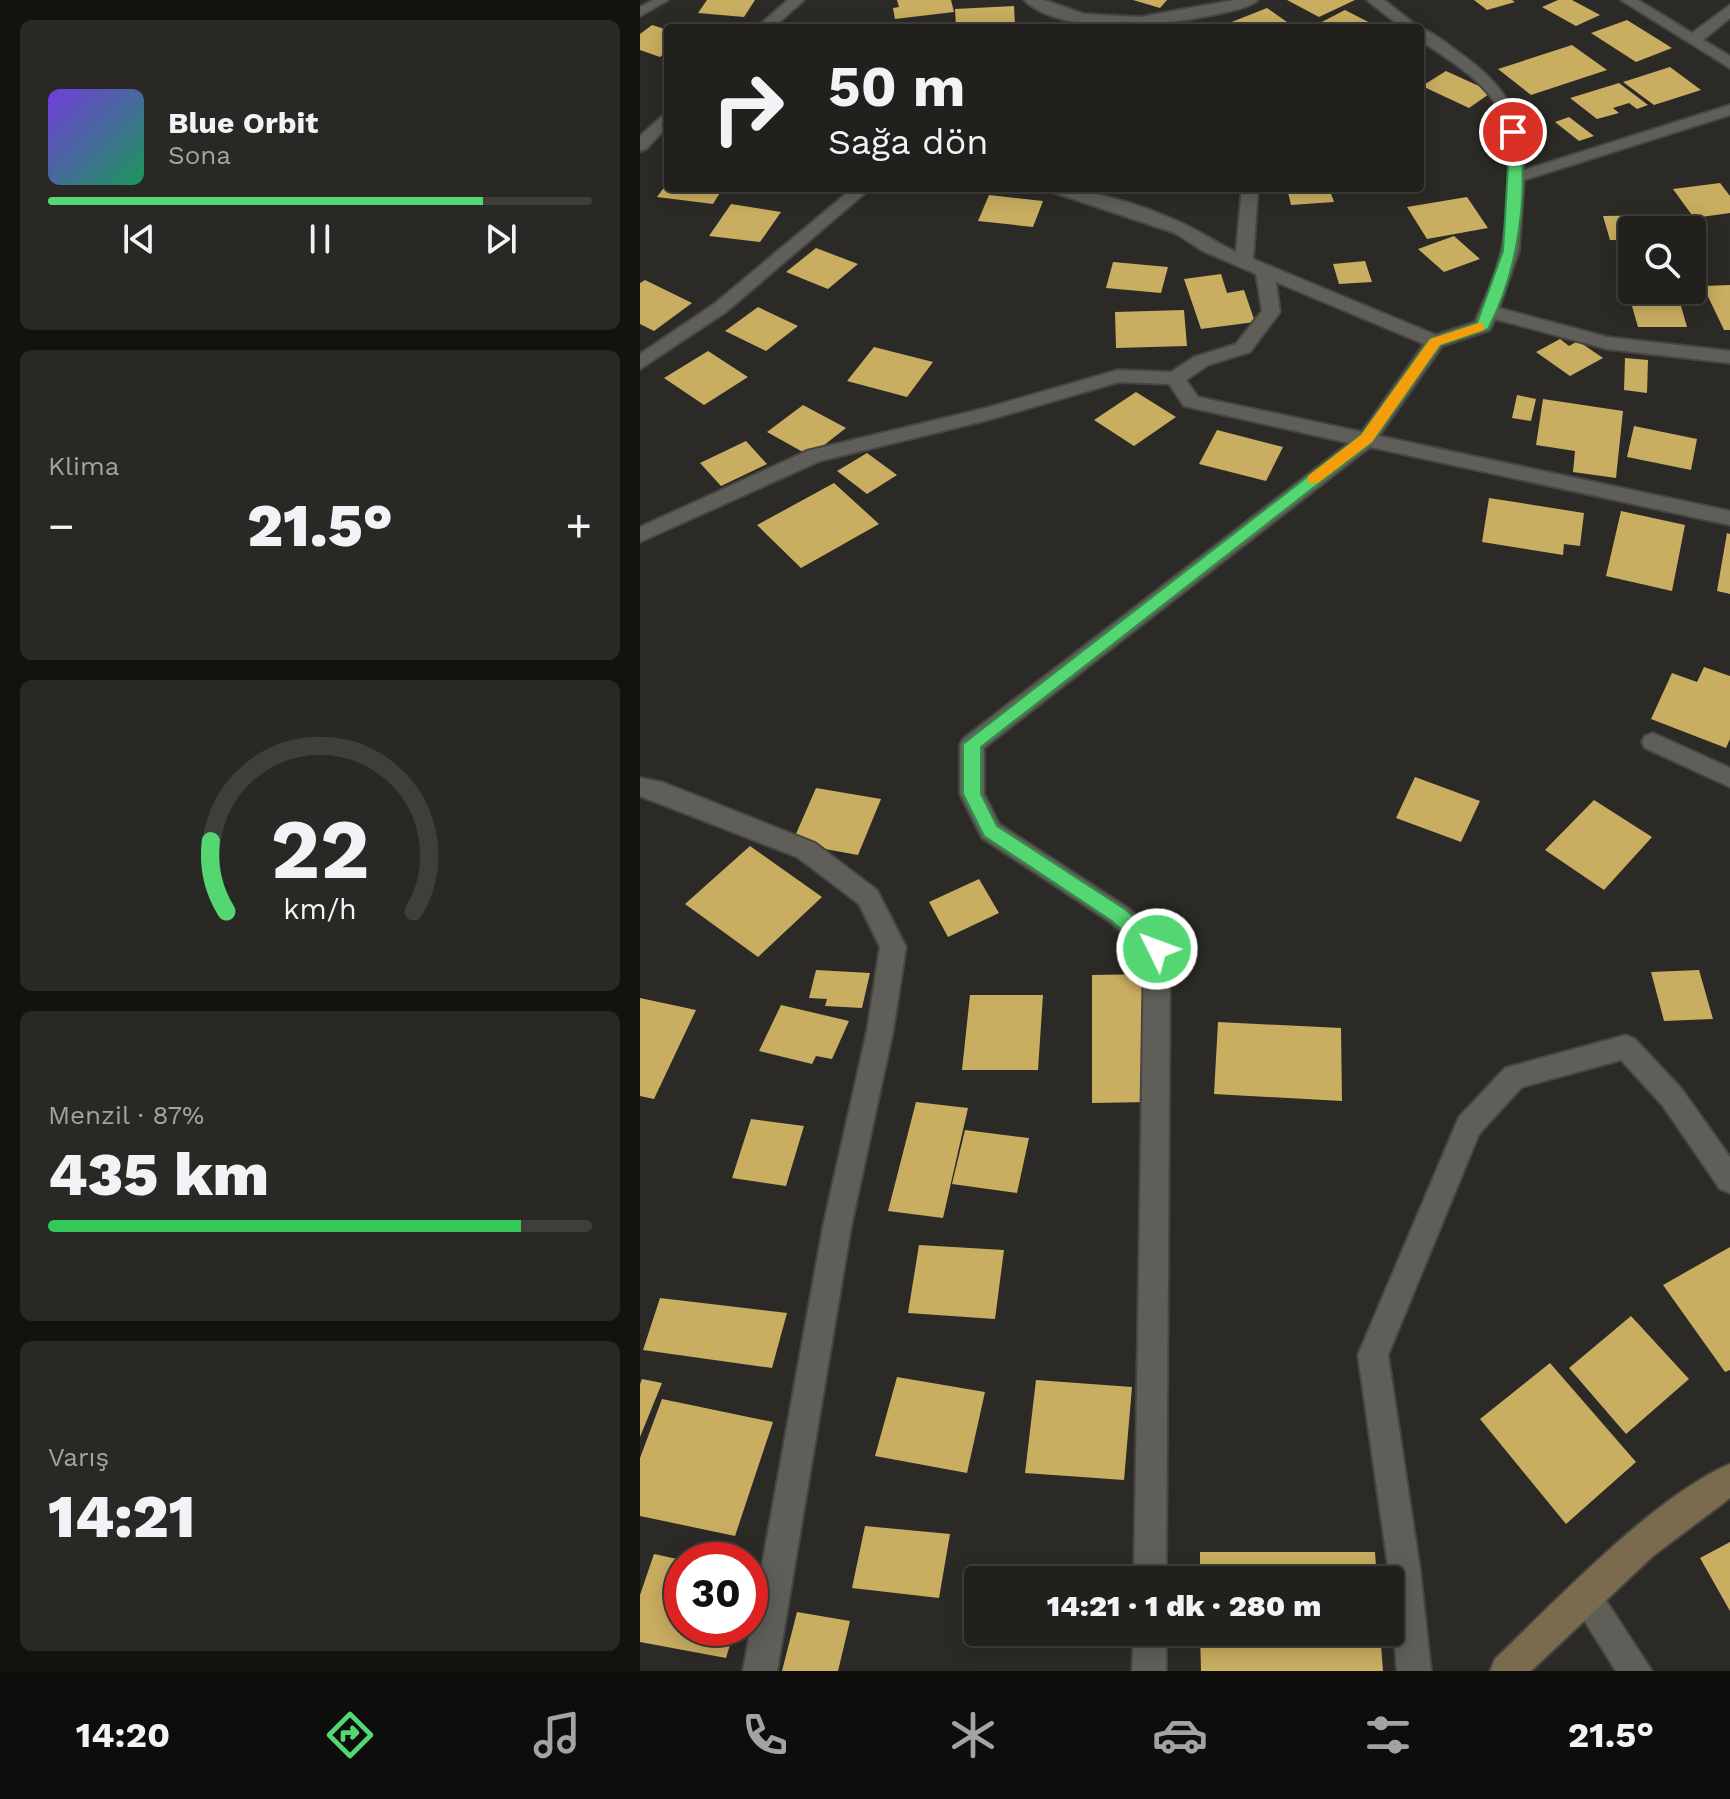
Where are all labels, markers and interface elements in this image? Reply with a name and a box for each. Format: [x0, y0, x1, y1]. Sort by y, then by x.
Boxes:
text: 50 m [828, 54, 965, 120]
icon: right [696, 56, 800, 160]
pin [1479, 98, 1547, 166]
text: Blue Orbit [168, 105, 318, 140]
icon: arrive [1491, 110, 1535, 154]
text: Sağa dön [828, 121, 989, 163]
text: Sona [168, 140, 231, 170]
map controls [1618, 216, 1706, 304]
button: search [1618, 216, 1706, 304]
icon: previous [117, 217, 161, 261]
icon: pause [298, 217, 342, 261]
icon: next [479, 217, 523, 261]
text: Klima [48, 451, 119, 481]
text: 21.5° [247, 490, 393, 561]
text: − [48, 500, 75, 552]
text: + [565, 500, 592, 552]
text: 22 [270, 800, 370, 897]
text: km/h [283, 892, 357, 926]
position arrow [1115, 907, 1199, 991]
text: Menzil · 87% [48, 1100, 204, 1130]
text: 435 km [48, 1139, 269, 1210]
text: Varış [48, 1442, 109, 1472]
text: 14:21 [48, 1481, 195, 1552]
speed limit sign: 30 [664, 1542, 768, 1646]
text: 14:21 · 1 dk · 280 m [1047, 1588, 1321, 1623]
icon: directions [322, 1707, 378, 1763]
icon: music [529, 1707, 585, 1763]
icon: phone [737, 1707, 793, 1763]
icon: climate [945, 1707, 1001, 1763]
icon: car [1152, 1707, 1208, 1763]
icon: filters [1360, 1707, 1416, 1763]
text: 14:20 [76, 1714, 170, 1756]
text: 21.5° [1568, 1714, 1654, 1756]

